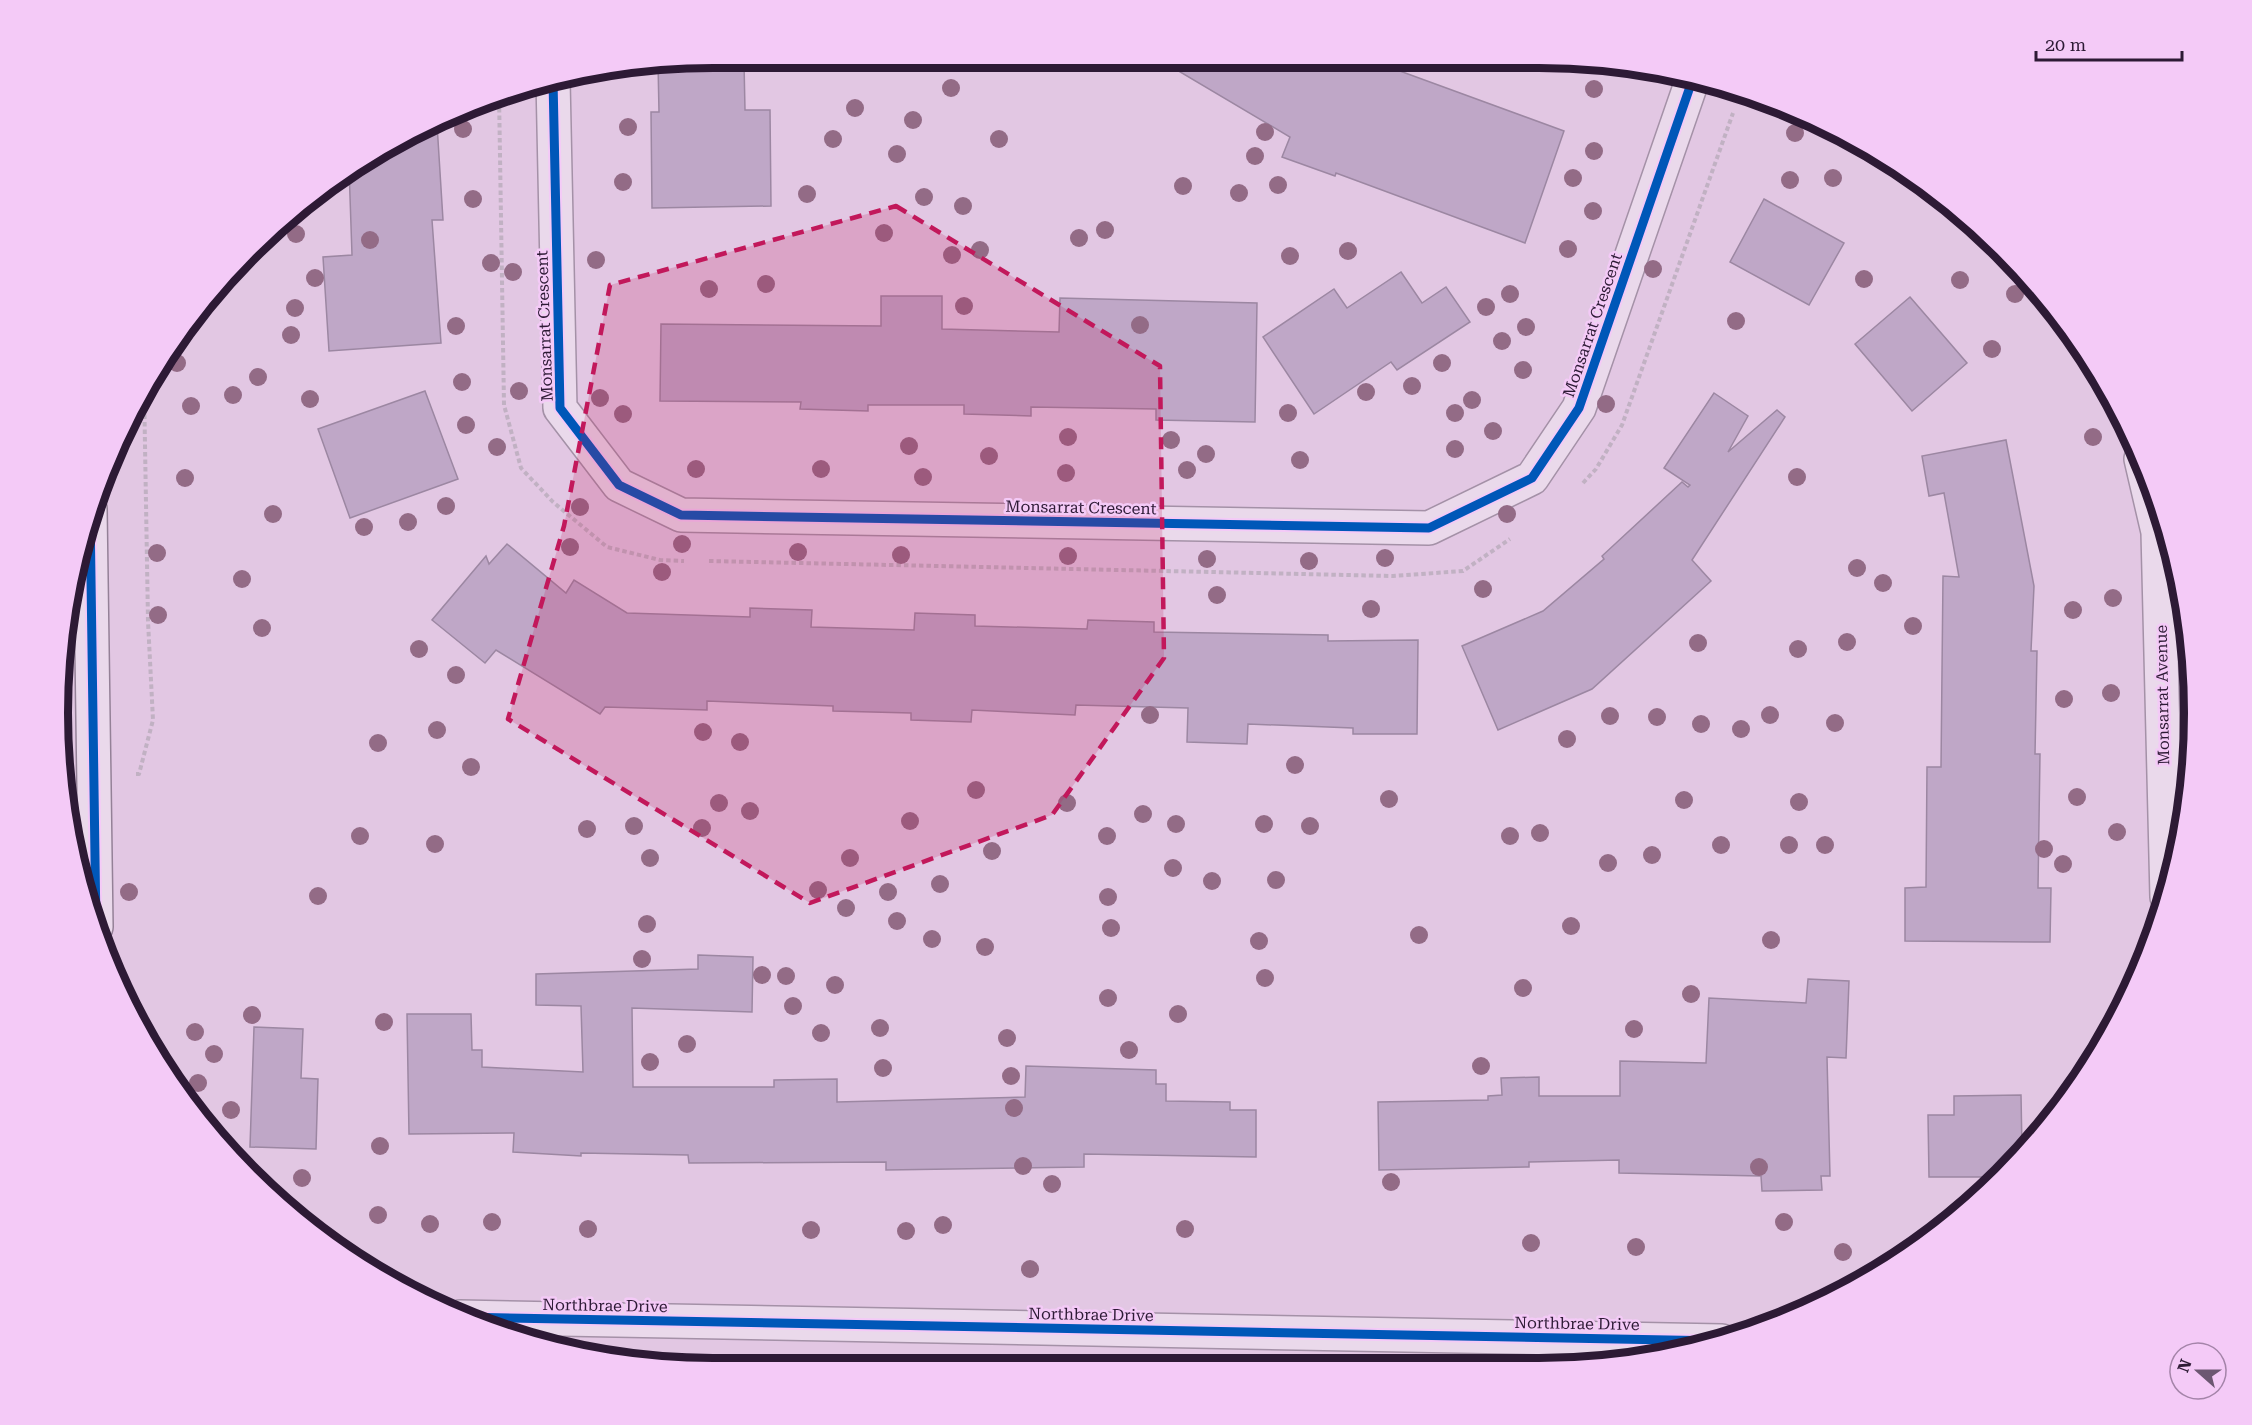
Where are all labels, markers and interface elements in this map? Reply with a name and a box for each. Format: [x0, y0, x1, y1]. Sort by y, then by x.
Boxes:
scale bar [2036, 24, 2182, 62]
text: 20 m [2045, 34, 2086, 55]
street label: Monsarrat Crescent [532, 250, 557, 402]
street label: Monsarrat Crescent [1559, 251, 1626, 400]
street label: Monsarrat Crescent [1005, 497, 1157, 518]
street label: Monsarrat Avenue [2152, 624, 2173, 765]
street label: Northbrae Drive [542, 1295, 668, 1316]
street label: Northbrae Drive [1028, 1304, 1154, 1325]
street label: Northbrae Drive [1514, 1313, 1640, 1334]
north arrow [2168, 1341, 2228, 1401]
text: N [2173, 1357, 2196, 1375]

